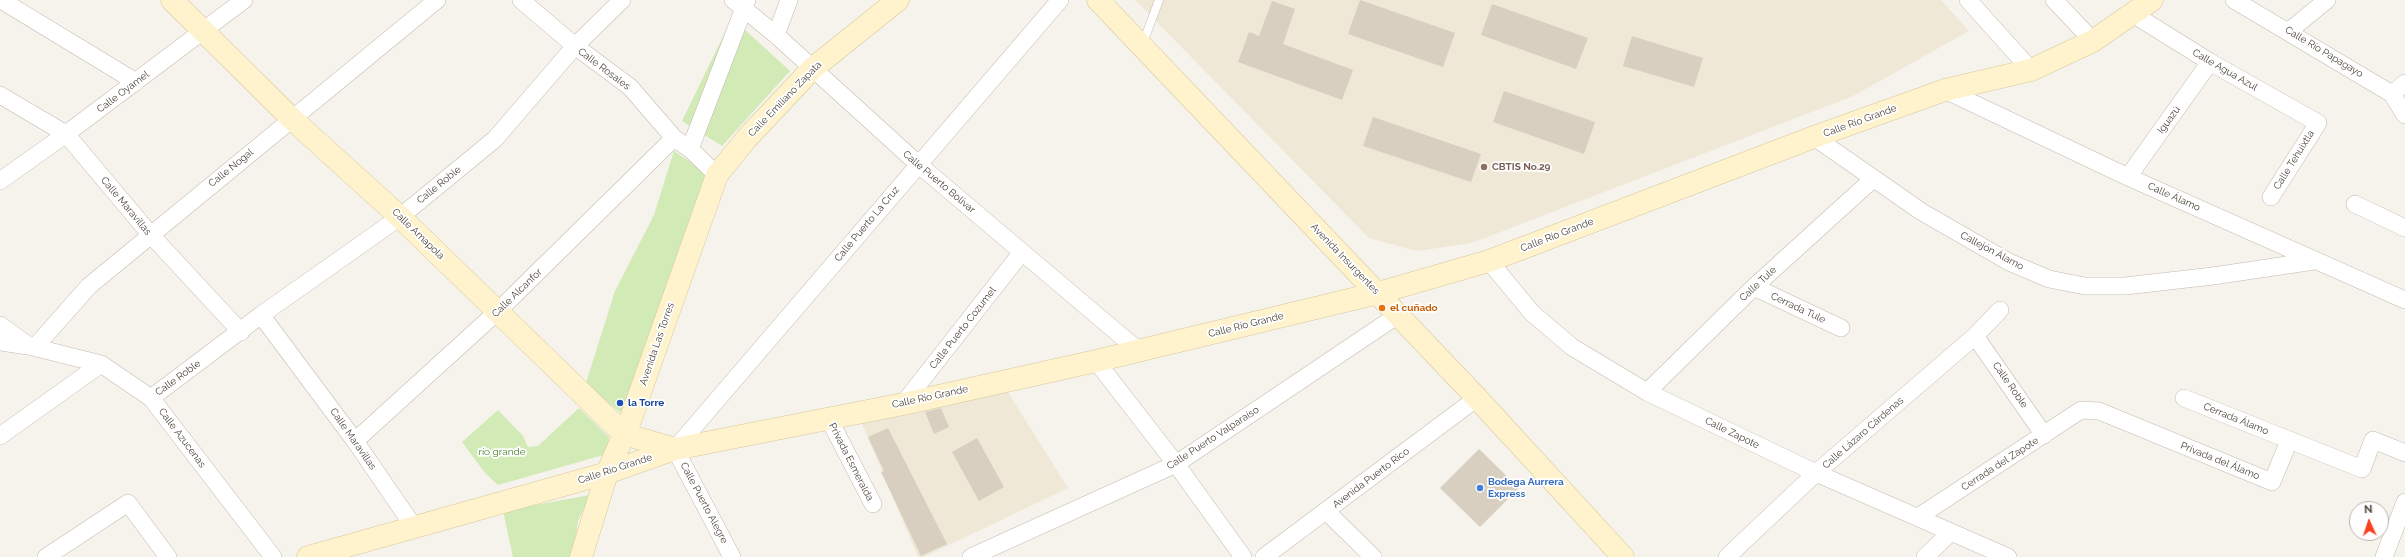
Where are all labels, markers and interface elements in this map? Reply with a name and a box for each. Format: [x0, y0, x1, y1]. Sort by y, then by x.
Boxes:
street label: Calle Río Papagayo [2283, 24, 2365, 80]
street label: Calle Rosales [576, 45, 632, 93]
street label: Calle Agua Azul [2190, 46, 2260, 94]
street label: Calle Emiliano Zapata [746, 59, 824, 139]
street label: Calle Oyamel [95, 69, 151, 115]
street label: Calle Río Grande [1822, 102, 1898, 140]
street label: Iguazú [2155, 104, 2183, 136]
street label: Calle Tehuixtla [2271, 128, 2317, 192]
street label: Calle Nogal [206, 146, 256, 190]
street label: Calle Puerto Bolívar [900, 148, 978, 216]
place label: CBTIS No.29 [1492, 161, 1550, 173]
marker: CBTIS No.29 [1479, 162, 1489, 172]
street label: Calle Roble [415, 164, 463, 206]
street label: Calle Maravillas [98, 174, 154, 238]
street label: Calle Álamo [2146, 180, 2202, 214]
street label: Calle Puerto La Cruz [832, 184, 902, 264]
street label: Calle Amapola [389, 206, 447, 262]
street label: Calle Río Grande [1519, 216, 1595, 254]
street label: Avenida Insurgentes [1308, 221, 1382, 297]
street label: Callejón Álamo [1958, 229, 2026, 273]
street label: Calle Tule [1737, 264, 1779, 304]
street label: Calle Alcanfor [489, 266, 545, 320]
street label: Calle Puerto Cozumel [927, 285, 999, 371]
street label: Cerrada Tule [1769, 290, 1827, 326]
street label: Avenida Las Torres [637, 301, 677, 387]
place label: el cuñado [1390, 302, 1438, 314]
marker: el cuñado [1377, 303, 1387, 313]
street label: Calle Río Grande [1207, 310, 1285, 340]
street label: Calle Roble [153, 357, 203, 399]
street label: Calle Roble [1990, 360, 2030, 410]
street label: Calle Río Grande [891, 383, 969, 411]
street label: Calle Lázaro Cárdenas [1820, 395, 1906, 471]
place label: la Torre [628, 397, 664, 409]
marker: la Torre [615, 398, 625, 408]
street label: Cerrada Álamo [2202, 400, 2270, 438]
street label: Calle Puerto Valparaíso [1165, 404, 1261, 472]
street label: Calle Azucenas [156, 406, 208, 470]
street label: Calle Maravillas [327, 406, 379, 472]
street label: Calle Zapote [1703, 415, 1761, 451]
street label: Privada Esmeralda [826, 421, 876, 503]
street label: Cerrada del Zapote [1959, 435, 2041, 493]
street label: Privada del Álamo [2179, 440, 2261, 482]
street label: Avenida Puerto Rico [1330, 445, 1412, 511]
park label: río grande [478, 446, 526, 458]
street label: Calle Río Grande [576, 451, 654, 487]
street label: Calle Puerto Alegre [678, 460, 730, 546]
place label: Bodega Aurrera Express [1488, 476, 1564, 500]
marker: Bodega Aurrera Express [1475, 483, 1485, 493]
north arrow [2349, 501, 2389, 541]
text: N [2364, 503, 2373, 516]

